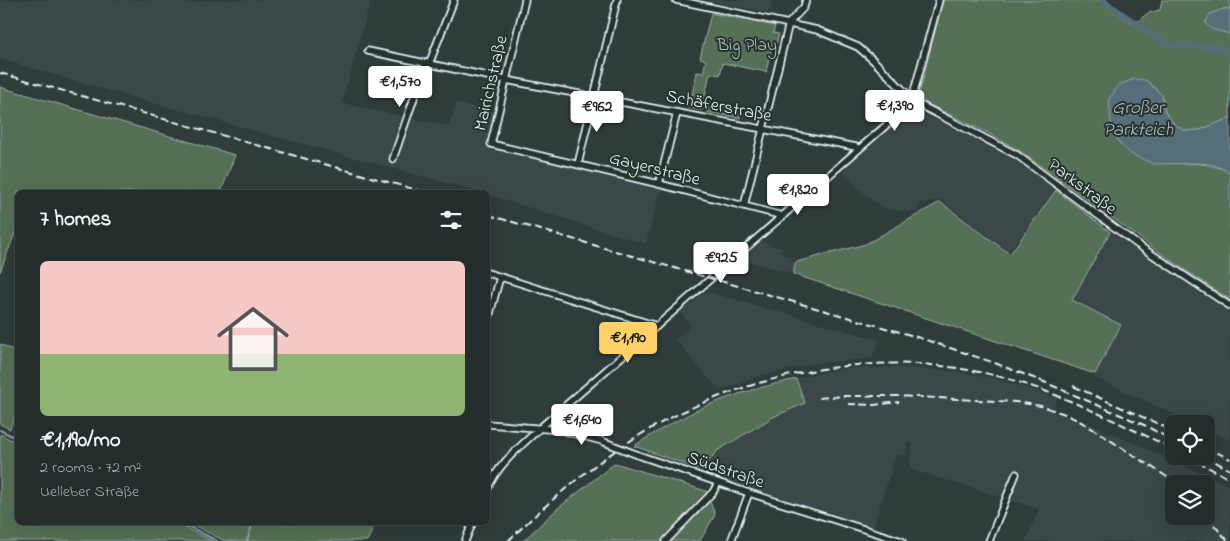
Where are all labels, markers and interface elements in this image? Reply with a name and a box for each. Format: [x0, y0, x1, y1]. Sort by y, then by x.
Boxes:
street label: Mairichstraße [468, 32, 516, 134]
park label: Big Play [716, 33, 777, 60]
pin: €1,570 [359, 66, 441, 108]
text: €1,570 [379, 70, 421, 94]
street label: Schäferstraße [664, 84, 775, 130]
pin: €962 [567, 90, 627, 133]
pin: €1,390 [854, 90, 936, 132]
text: €1,390 [876, 94, 914, 118]
text: €962 [582, 95, 612, 119]
water label: Großer Parkteich [1103, 95, 1174, 144]
street label: Gayerstraße [606, 146, 704, 194]
street label: Parkstraße [1042, 153, 1123, 223]
pin: €1,820 [757, 174, 839, 216]
text: €1,820 [778, 178, 818, 202]
text: 7 homes [40, 205, 111, 235]
icon: filters [437, 206, 465, 234]
pin: €925 [691, 242, 751, 284]
text: €925 [704, 246, 738, 270]
icon: home [208, 294, 298, 384]
pin: €1,190 [587, 322, 669, 364]
text: €1,190 [610, 326, 646, 350]
pin: €1,640 [541, 404, 623, 446]
text: €1,640 [562, 408, 602, 432]
map controls [1165, 415, 1215, 525]
button: locate [1165, 415, 1215, 465]
text: €1,190/mo [40, 426, 121, 456]
street label: Südstraße [683, 446, 768, 496]
text: 2 rooms · 72 m² [40, 456, 141, 480]
button: layers [1165, 475, 1215, 525]
text: Uelleber Straße [40, 480, 139, 504]

